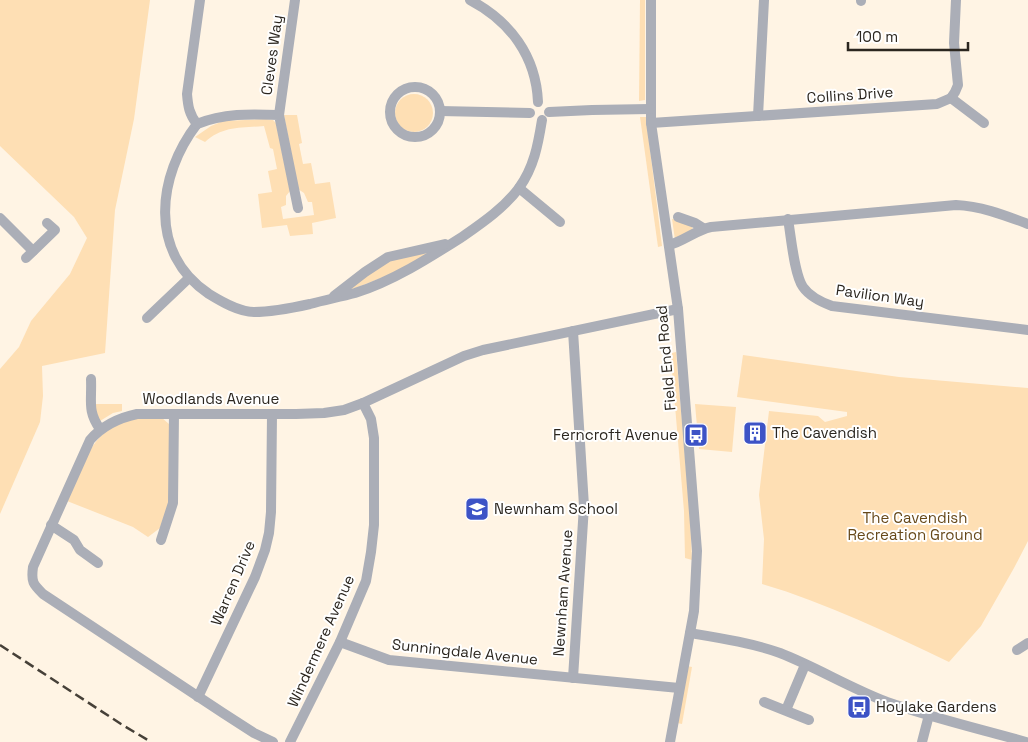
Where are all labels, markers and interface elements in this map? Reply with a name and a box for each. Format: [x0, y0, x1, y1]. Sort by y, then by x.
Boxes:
street label: Cleves Way [256, 14, 287, 96]
scale bar [848, 20, 968, 52]
text: 100 m [856, 27, 898, 46]
street label: Collins Drive [806, 82, 894, 107]
street label: Pavilion Way [835, 280, 925, 311]
street label: Field End Road [651, 305, 680, 412]
street label: Woodlands Avenue [143, 389, 280, 408]
building icon: The Cavendish [742, 420, 768, 446]
bus stop icon: Ferncroft Avenue [683, 422, 709, 448]
place label: The Cavendish [772, 423, 877, 442]
place label: Ferncroft Avenue [553, 425, 678, 444]
school or university icon: Newnham School [464, 496, 490, 522]
place label: Newnham School [494, 499, 618, 518]
park label: The Cavendish Recreation Ground [847, 508, 983, 544]
street label: Newnham Avenue [549, 529, 576, 657]
street label: Warren Drive [206, 537, 259, 628]
street label: Windermere Avenue [283, 572, 358, 710]
street label: Sunningdale Avenue [391, 634, 539, 669]
bus stop icon: Hoylake Gardens [846, 694, 872, 720]
place label: Hoylake Gardens [876, 697, 997, 716]

